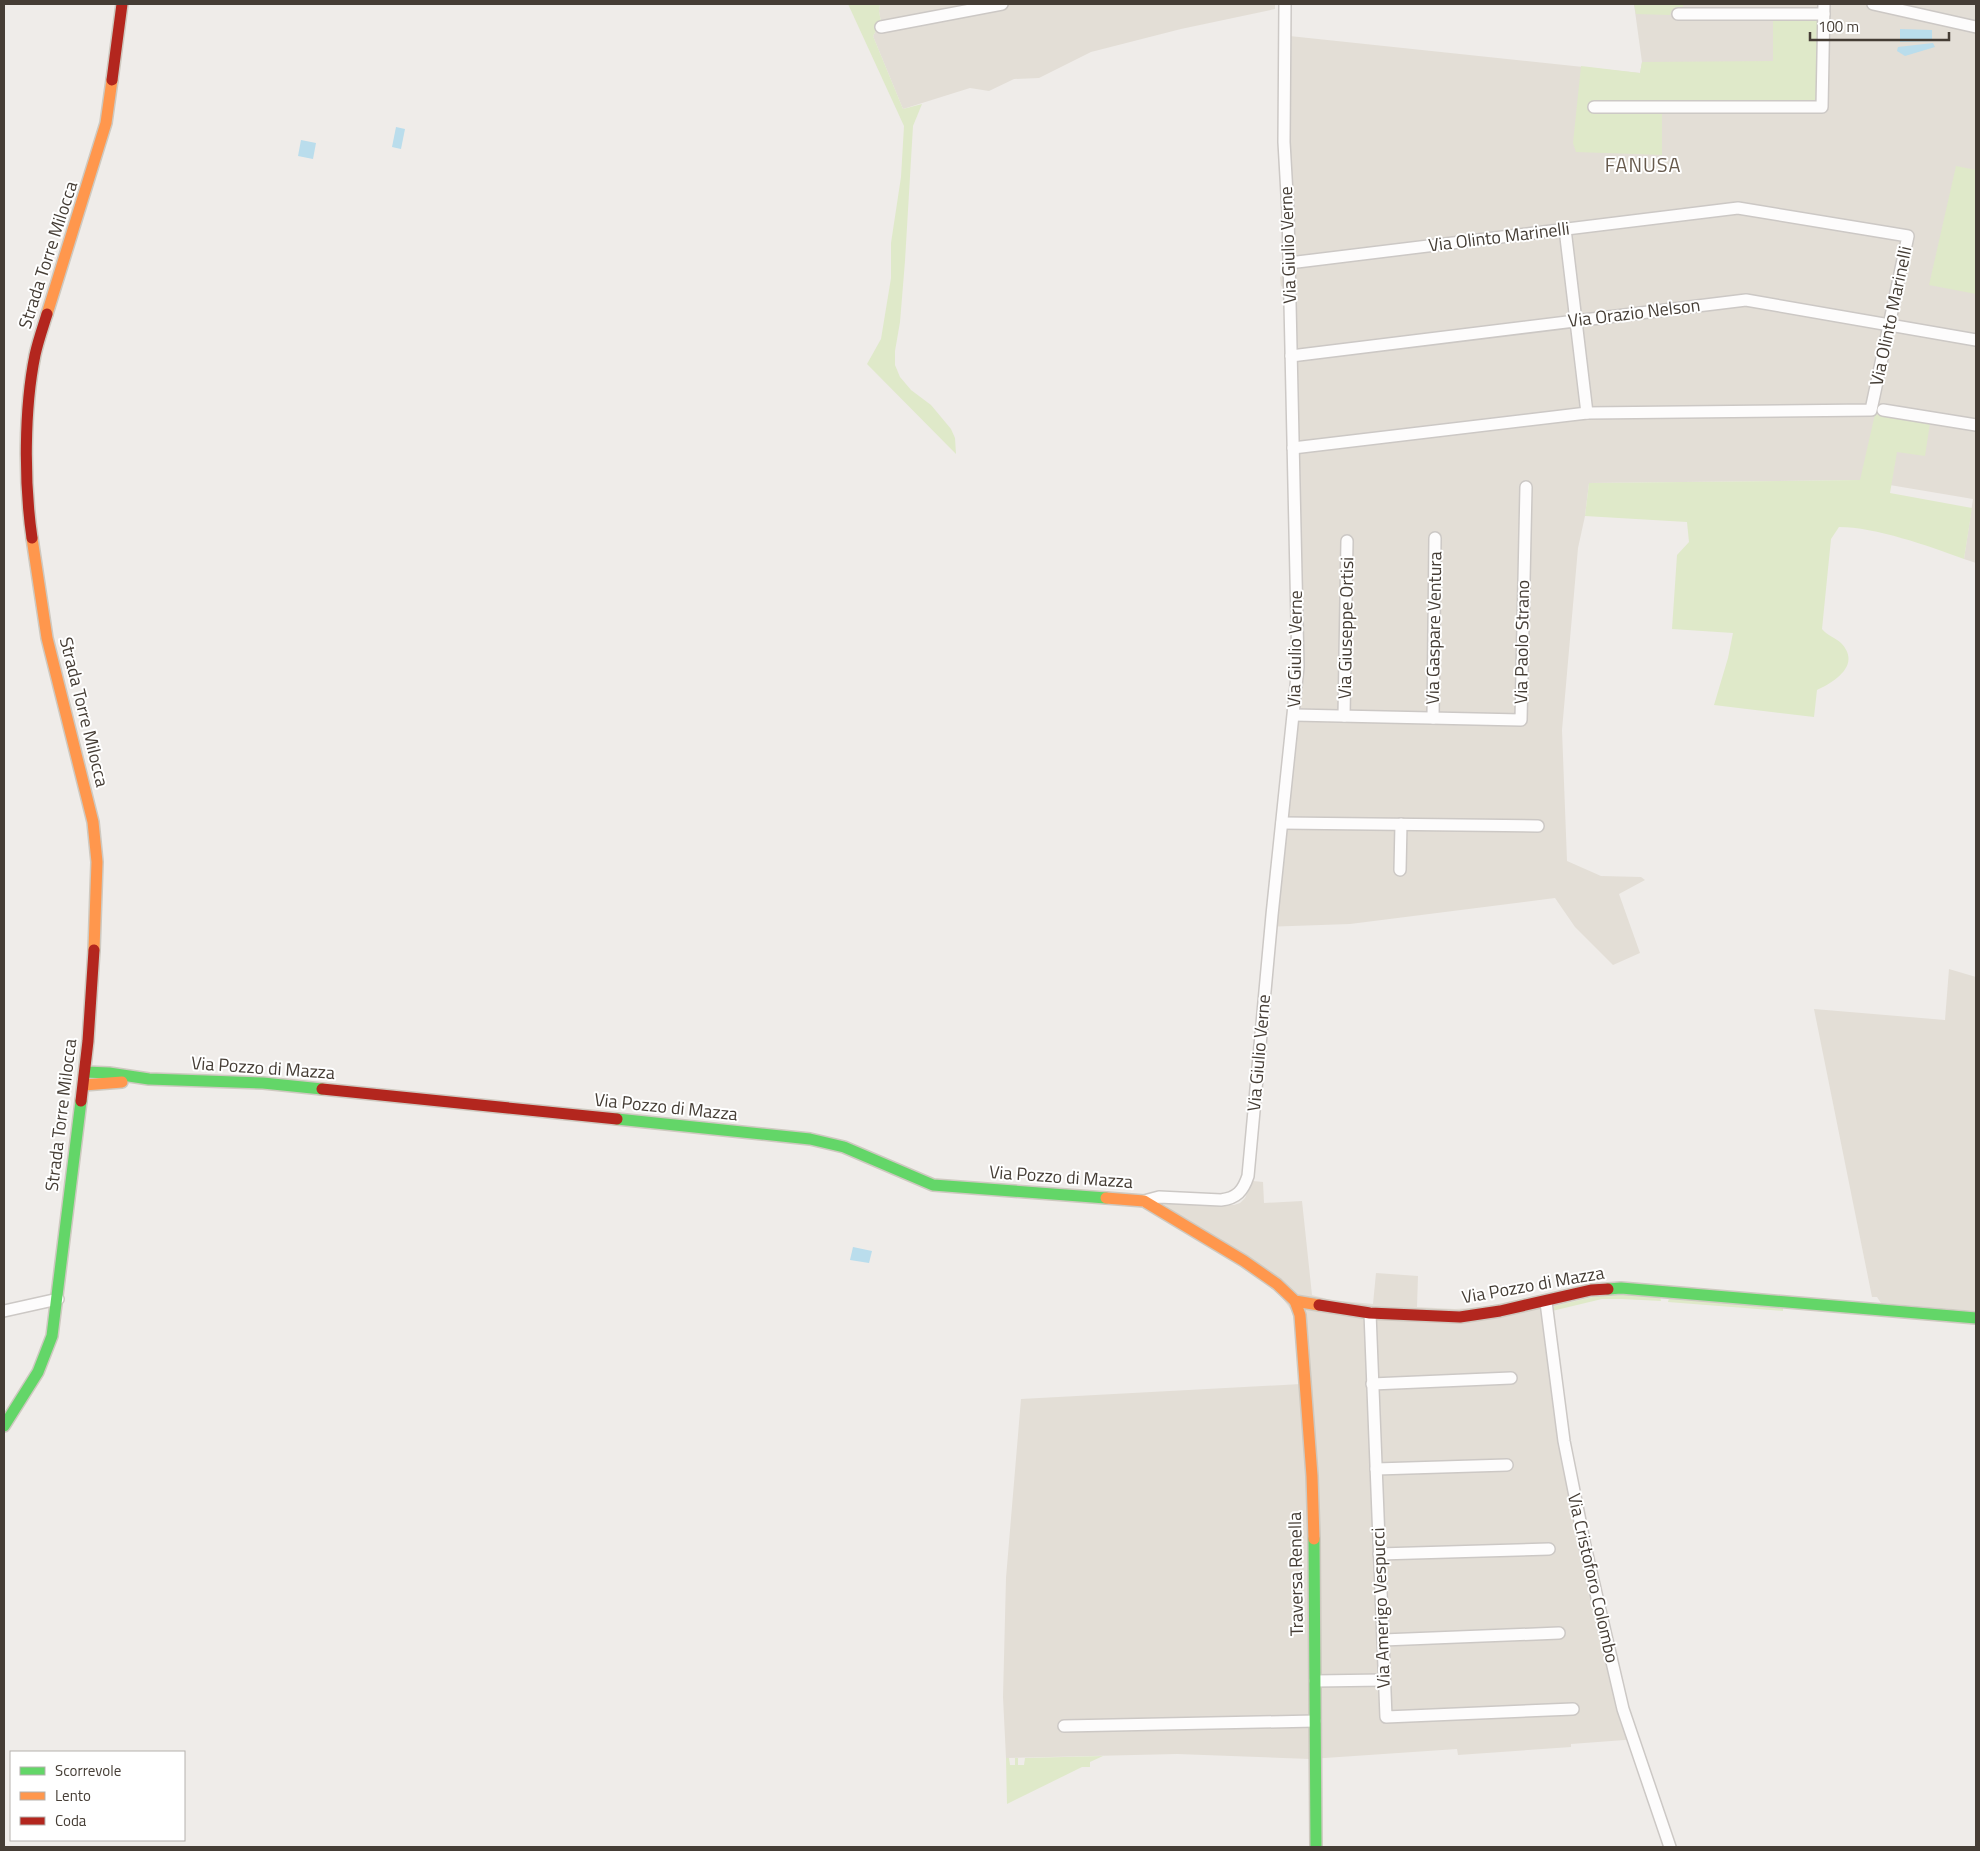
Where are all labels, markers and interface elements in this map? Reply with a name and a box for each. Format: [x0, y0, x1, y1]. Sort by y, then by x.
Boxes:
scale bar [1810, 10, 1949, 42]
text: 100 m [1818, 15, 1859, 38]
district label: FANUSA [1605, 149, 1681, 180]
street label: Strada Torre Milocca [11, 178, 84, 332]
street label: Via Giulio Verne [1272, 186, 1303, 304]
street label: Via Olinto Marinelli [1427, 214, 1571, 259]
street label: Via Olinto Marinelli [1863, 244, 1918, 388]
street label: Via Orazio Nelson [1566, 291, 1702, 334]
street label: Via Gaspare Ventura [1419, 551, 1448, 705]
street label: Via Giuseppe Ortisi [1331, 557, 1360, 699]
street label: Via Paolo Strano [1507, 580, 1536, 704]
street label: Via Giulio Verne [1280, 590, 1309, 708]
street label: Strada Torre Milocca [53, 634, 116, 790]
street label: Via Giulio Verne [1240, 993, 1277, 1113]
street label: Strada Torre Milocca [38, 1037, 83, 1193]
street label: Via Pozzo di Mazza [190, 1049, 336, 1086]
street label: Via Pozzo di Mazza [593, 1086, 739, 1127]
street label: Via Pozzo di Mazza [988, 1158, 1134, 1195]
street label: Via Pozzo di Mazza [1460, 1259, 1606, 1310]
street label: Via Cristoforo Colombo [1561, 1491, 1626, 1665]
street label: Traversa Renella [1281, 1512, 1310, 1636]
street label: Via Amerigo Vespucci [1364, 1527, 1397, 1689]
legend [10, 1751, 185, 1841]
text: Scorrevole [55, 1759, 121, 1782]
text: Lento [55, 1784, 91, 1807]
text: Coda [55, 1809, 87, 1832]

